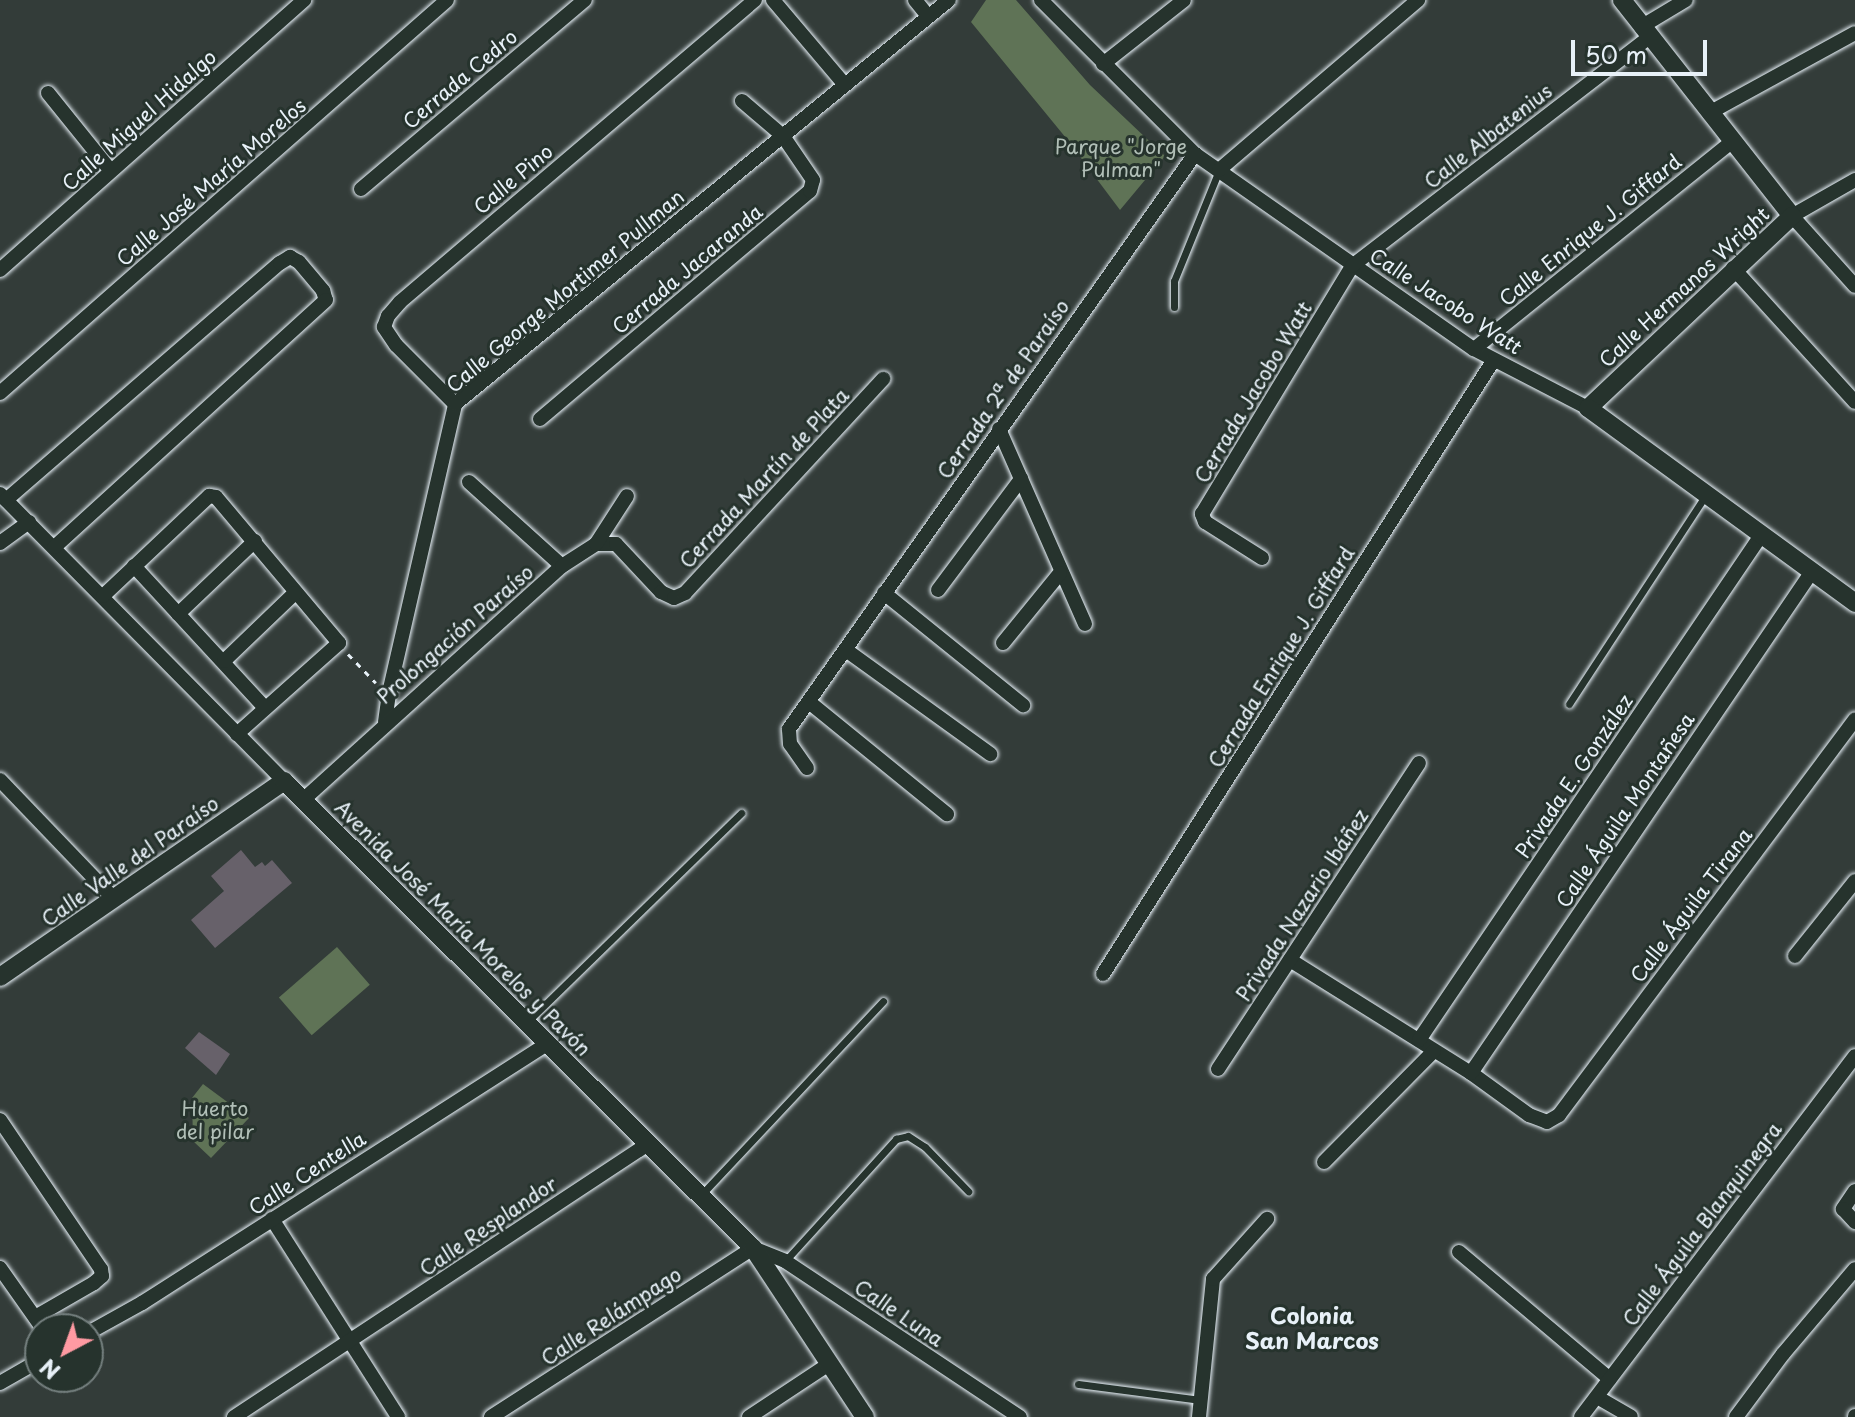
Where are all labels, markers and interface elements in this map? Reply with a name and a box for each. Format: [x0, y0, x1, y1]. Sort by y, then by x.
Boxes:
street label: Cerrada Cedro [398, 24, 522, 134]
scale bar [1575, 24, 1711, 74]
text: 50 m [1585, 36, 1647, 72]
street label: Calle Miguel Hidalgo [56, 44, 222, 196]
street label: Calle Albatenius [1419, 78, 1557, 194]
street label: Calle José María Morelos [110, 92, 312, 272]
park label: Parque "Jorge Pulman" [1054, 134, 1188, 181]
street label: Calle Pino [468, 139, 558, 219]
street label: Calle Enrique J. Giffard [1494, 149, 1686, 311]
street label: Calle George Mortimer Pullman [440, 184, 690, 398]
street label: Cerrada Jacaranda [607, 199, 767, 339]
street label: Calle Hermanos Wright [1593, 201, 1775, 373]
street label: Calle Jacobo Watt [1365, 243, 1527, 359]
street label: Cerrada 2ª de Paraíso [931, 294, 1075, 484]
street label: Cerrada Jacobo Watt [1189, 297, 1317, 487]
street label: Cerrada Martín de Plata [674, 383, 854, 573]
street label: Cerrada Enrique J. Giffard [1202, 541, 1360, 773]
street label: Prolongación Paraíso [372, 560, 538, 708]
street label: Privada E. González [1510, 689, 1638, 863]
street label: Calle Águila Montañesa [1550, 708, 1700, 912]
street label: Calle Valle del Paraíso [36, 790, 224, 932]
street label: Avenida José María Morelos y Pavón [329, 794, 597, 1062]
street label: Privada Nazario Ibáñez [1231, 804, 1373, 1006]
street label: Calle Águila Tirana [1625, 823, 1757, 987]
park label: Huerto del pilar [176, 1096, 254, 1143]
street label: Calle Águila Blanquinegra [1617, 1117, 1787, 1331]
street label: Calle Centella [244, 1127, 370, 1219]
street label: Calle Resplandor [415, 1171, 561, 1281]
street label: Calle Relámpago [537, 1262, 685, 1370]
street label: Calle Luna [850, 1274, 948, 1352]
district label: Colonia San Marcos [1246, 1301, 1378, 1352]
north arrow [24, 1313, 104, 1393]
text: N [32, 1352, 67, 1388]

